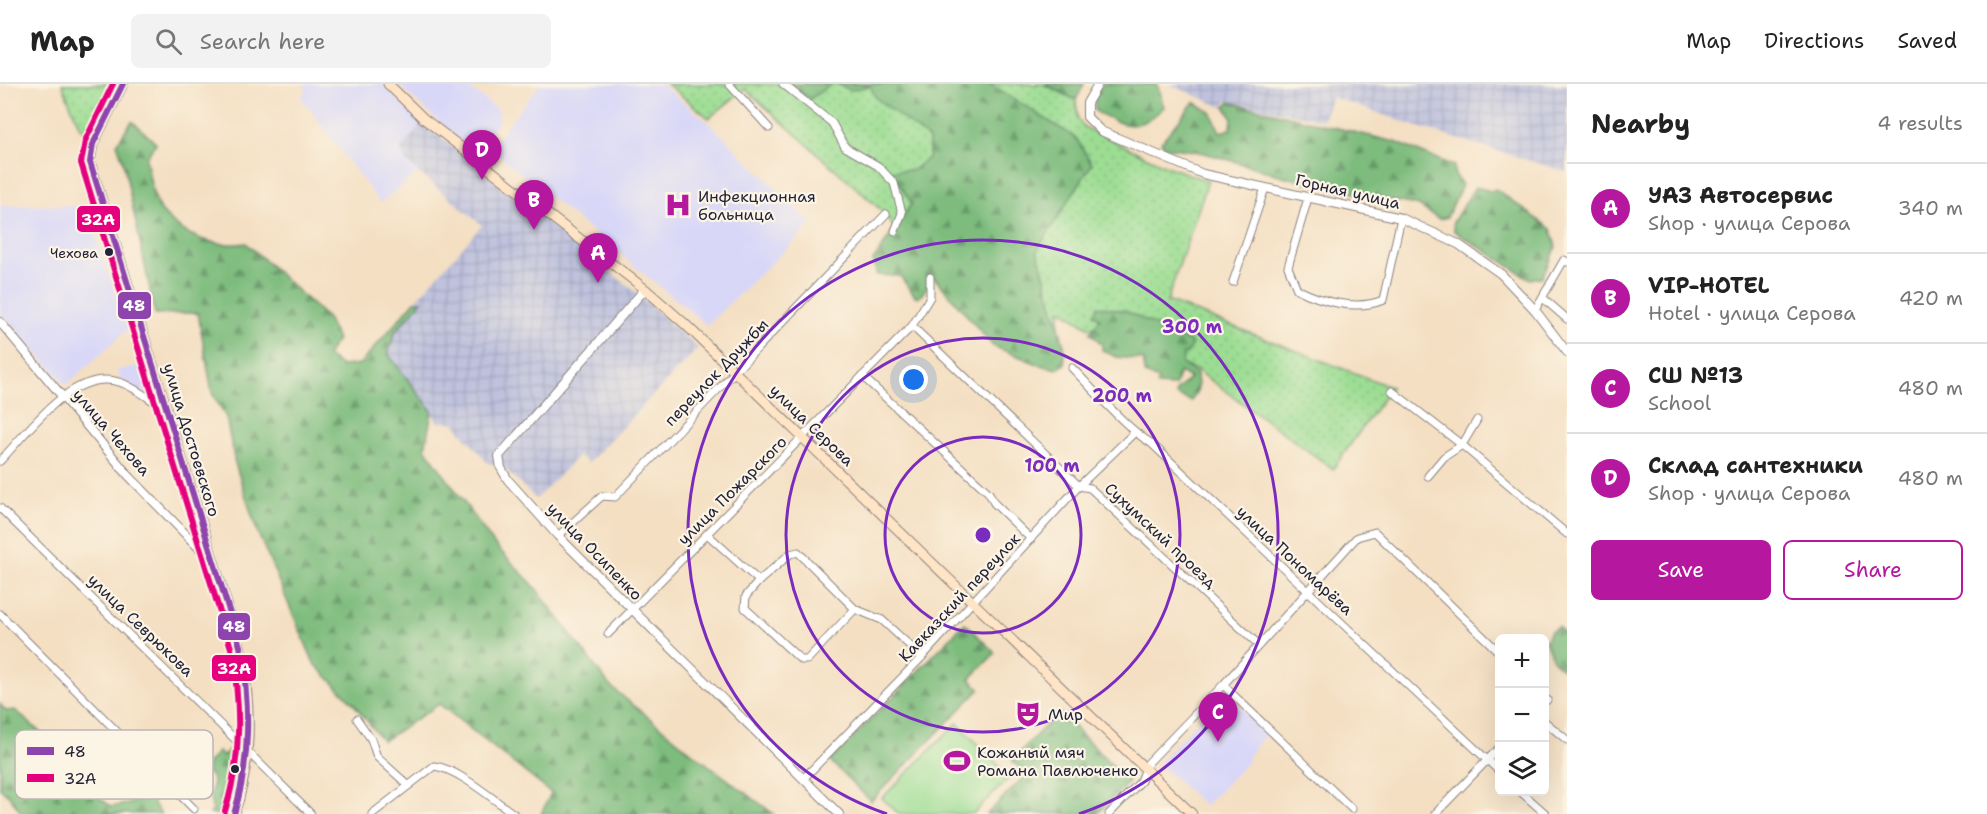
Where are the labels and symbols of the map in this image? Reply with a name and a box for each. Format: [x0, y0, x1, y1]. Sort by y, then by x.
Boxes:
pin: D [462, 130, 502, 180]
street label: Горная улица [1293, 169, 1402, 214]
pin: B [514, 180, 554, 230]
place label: Инфекционная больница [698, 186, 816, 225]
hospital icon: Инфекционная больница [663, 190, 693, 220]
line badge: 32A [76, 205, 121, 233]
text: 32A [81, 209, 115, 230]
pin: A [578, 234, 618, 283]
place label: Чехова [50, 244, 98, 262]
marker: Чехова [103, 246, 115, 258]
line badge: 48 [117, 291, 152, 320]
text: 48 [123, 295, 145, 316]
street label: переулок Дружбы [660, 314, 773, 430]
text: 300 m [1162, 315, 1223, 339]
street label: улица Достоевского [158, 361, 225, 519]
your location [899, 365, 928, 394]
street label: улица Серова [765, 380, 858, 471]
street label: улица Чехова [68, 384, 155, 480]
text: 200 m [1092, 384, 1153, 408]
street label: улица Пожарского [673, 431, 791, 549]
text: 100 m [1024, 454, 1080, 478]
street label: Сухумский проезд [1100, 478, 1221, 593]
street label: улица Осипенко [542, 498, 647, 605]
street label: улица Пономарёва [1232, 501, 1357, 620]
centre of rings [973, 525, 993, 545]
street label: Кавказский переулок [894, 528, 1025, 666]
street label: улица Севрюкова [83, 569, 198, 681]
line badge: 48 [217, 612, 251, 641]
text: 48 [223, 616, 245, 637]
line badge: 32A [211, 654, 257, 682]
text: 32A [217, 658, 251, 679]
pin: C [1198, 692, 1238, 742]
theatre icon: Мир [1013, 699, 1043, 729]
place label: Мир [1048, 704, 1083, 725]
legend [15, 730, 213, 799]
text: 48 [64, 741, 86, 762]
place label: Кожаный мяч Романа Павлюченко [977, 742, 1139, 781]
sports icon: Кожаный мяч Романа Павлюченко [942, 746, 972, 776]
unlabelled marker [229, 763, 241, 775]
text: 32A [64, 768, 96, 789]

